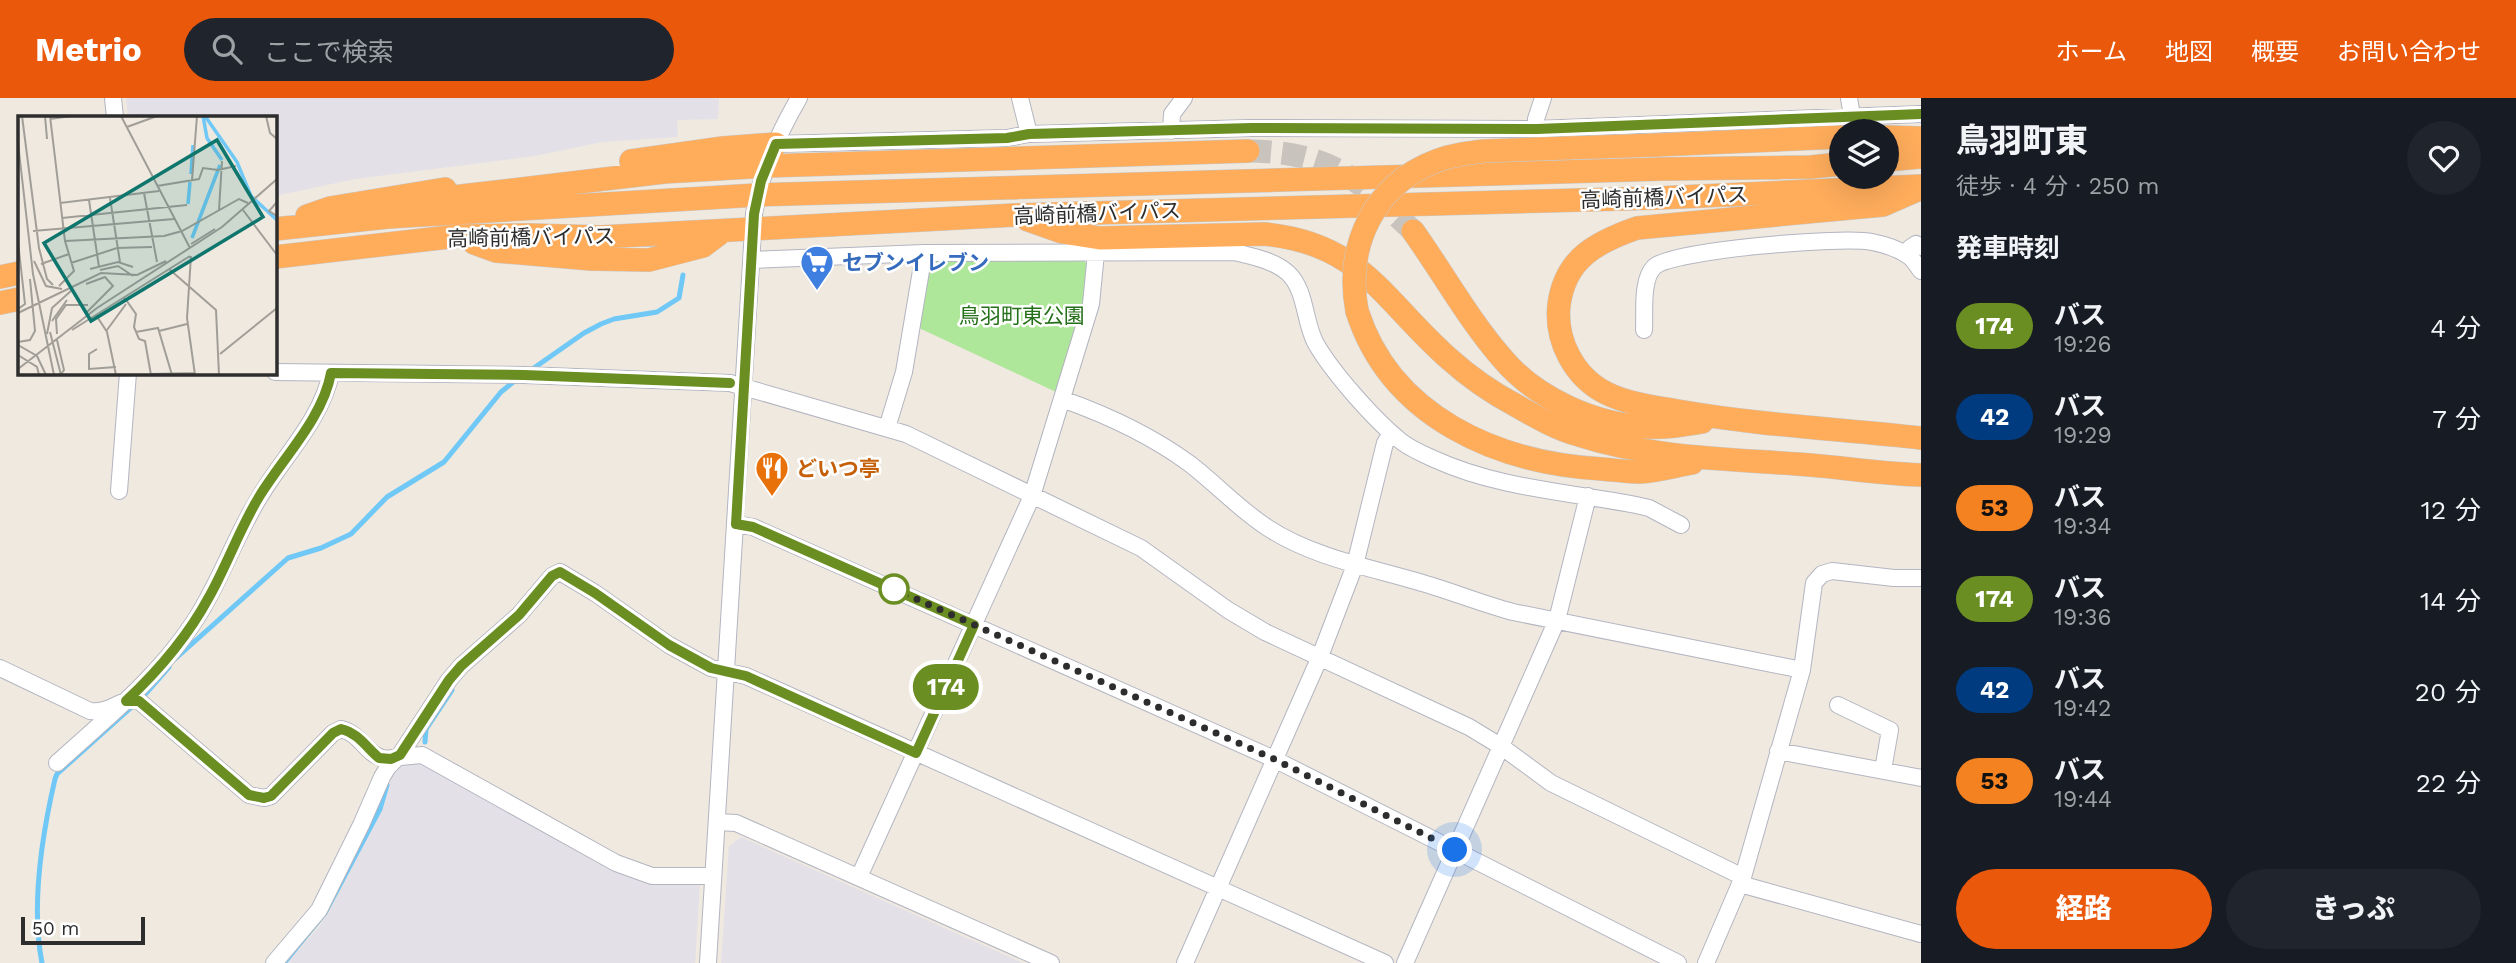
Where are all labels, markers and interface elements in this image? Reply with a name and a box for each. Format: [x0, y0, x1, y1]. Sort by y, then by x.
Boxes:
search box [184, 18, 674, 81]
text: Metrio [35, 30, 142, 69]
icon: search [208, 30, 246, 68]
text: ここで検索 [264, 37, 394, 67]
text: ホーム [2056, 38, 2127, 66]
text: 地図 [2165, 38, 2213, 66]
text: 概要 [2251, 38, 2299, 66]
text: お問い合わせ [2337, 38, 2481, 66]
inset map [18, 116, 276, 374]
map controls [1829, 119, 1899, 189]
button: layers [1829, 119, 1899, 189]
text: 鳥羽町東 [1956, 121, 2088, 160]
button: heart [2407, 121, 2481, 195]
text: 徒歩 · 4 分 · 250 m [1956, 173, 2160, 200]
street label: 高崎前橋バイパス [1580, 182, 1748, 212]
street label: 高崎前橋バイパス [1013, 198, 1181, 228]
street label: 高崎前橋バイパス [447, 223, 615, 251]
text: 発車時刻 [1956, 233, 2060, 263]
supermarket icon: セブンイレブン [798, 243, 836, 292]
place label: セブンイレブン [842, 250, 989, 275]
text: バス [2054, 300, 2106, 330]
park label: 鳥羽町東公園 [959, 303, 1085, 328]
text: 174 [1975, 312, 2014, 340]
text: 4 分 [2430, 313, 2481, 343]
text: 19:26 [2054, 331, 2111, 358]
text: バス [2054, 391, 2106, 421]
text: 42 [1980, 403, 2009, 431]
text: 7 分 [2432, 404, 2481, 434]
text: 19:29 [2054, 422, 2112, 449]
restaurant icon: どいつ亭 [753, 449, 791, 498]
place label: どいつ亭 [796, 456, 880, 481]
text: バス [2054, 482, 2106, 512]
text: 53 [1980, 494, 2009, 522]
text: 12 分 [2421, 495, 2481, 525]
text: 19:34 [2054, 513, 2111, 540]
text: バス [2054, 573, 2106, 603]
unlabelled marker [879, 574, 909, 604]
text: 174 [1975, 585, 2014, 613]
text: 14 分 [2420, 586, 2481, 616]
text: 19:36 [2054, 604, 2111, 631]
line badge: 174 [906, 664, 986, 710]
text: バス [2054, 664, 2106, 694]
text: 174 [927, 673, 965, 701]
text: 42 [1980, 676, 2009, 704]
text: 20 分 [2415, 677, 2481, 707]
text: 19:42 [2054, 695, 2111, 722]
text: バス [2054, 755, 2106, 785]
text: 53 [1980, 767, 2009, 795]
text: 22 分 [2416, 768, 2481, 798]
text: 19:44 [2054, 786, 2112, 813]
your location [1437, 832, 1472, 867]
button: 経路 [1956, 869, 2212, 949]
button: きっぷ [2226, 869, 2481, 949]
scale bar [21, 914, 145, 946]
text: 50 m [32, 917, 79, 940]

